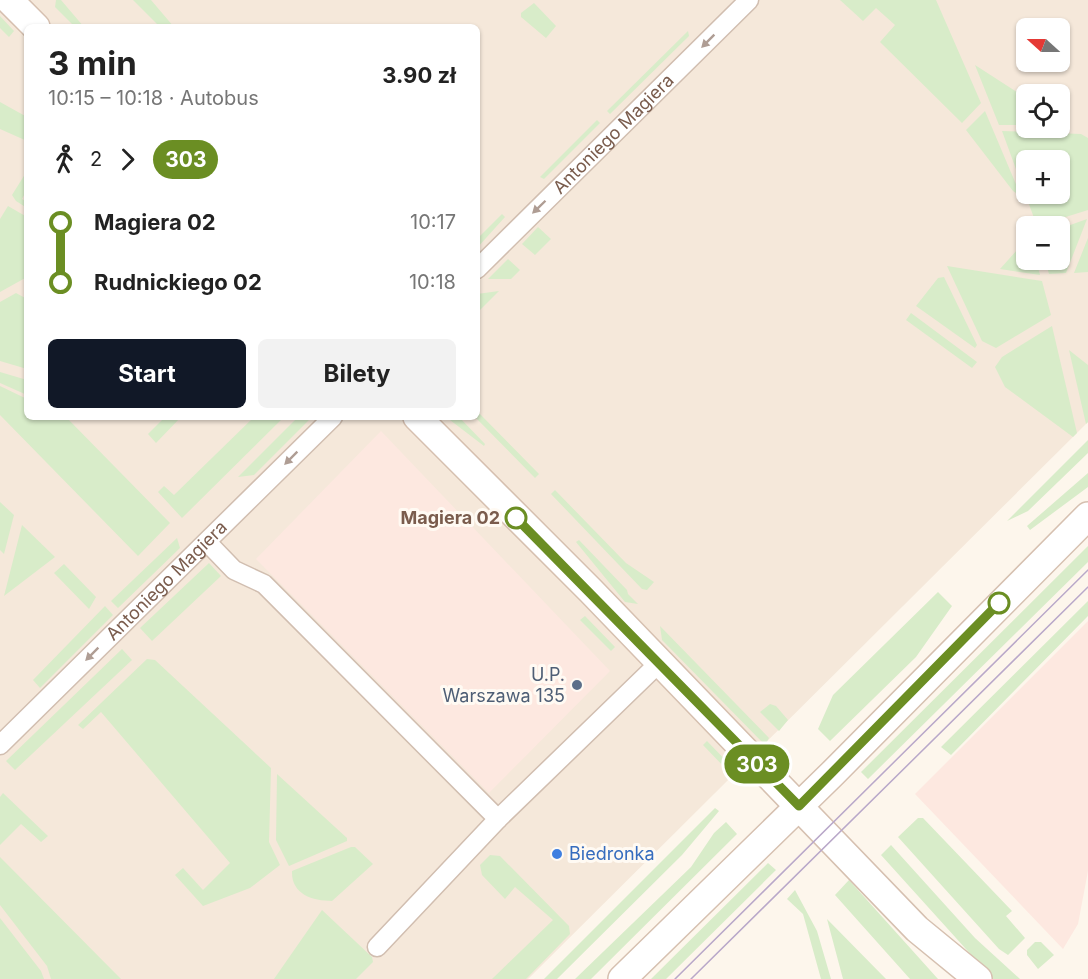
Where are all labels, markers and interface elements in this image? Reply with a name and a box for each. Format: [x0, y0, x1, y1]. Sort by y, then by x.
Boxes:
north arrow [1016, 18, 1070, 72]
map controls [1016, 18, 1070, 270]
one-way arrow [701, 34, 715, 49]
text: 3 min [48, 43, 137, 83]
text: 3.90 zł [382, 62, 456, 88]
street label: Antoniego Magiera [548, 70, 678, 198]
button: locate [1016, 84, 1070, 138]
text: 10:15 – 10:18 · Autobus [48, 86, 259, 110]
icon: walk [48, 143, 81, 176]
icon: forward [111, 143, 144, 176]
text: 2 [90, 147, 102, 171]
text: 303 [165, 147, 206, 172]
button: + [1016, 150, 1070, 204]
one-way arrow [532, 200, 546, 214]
text: Magiera 02 [94, 209, 216, 235]
text: 10:17 [410, 210, 456, 234]
button: − [1016, 216, 1070, 270]
text: Rudnickiego 02 [94, 269, 262, 295]
text: 10:18 [409, 270, 456, 294]
button: Start [48, 339, 246, 408]
button: Bilety [258, 339, 456, 408]
one-way arrow [283, 451, 298, 465]
place label: Magiera 02 [401, 507, 500, 528]
marker: Magiera 02 [505, 507, 527, 529]
street label: Antoniego Magiera [102, 516, 231, 644]
unlabelled marker [988, 592, 1010, 614]
one-way arrow [86, 646, 100, 660]
place label: U.P. Warszawa 135 [442, 664, 565, 706]
marker: U.P. Warszawa 135 [570, 678, 584, 692]
line badge: 303 [722, 744, 792, 783]
text: 303 [736, 752, 778, 777]
place label: Biedronka [569, 843, 655, 864]
marker: Biedronka [550, 847, 564, 861]

